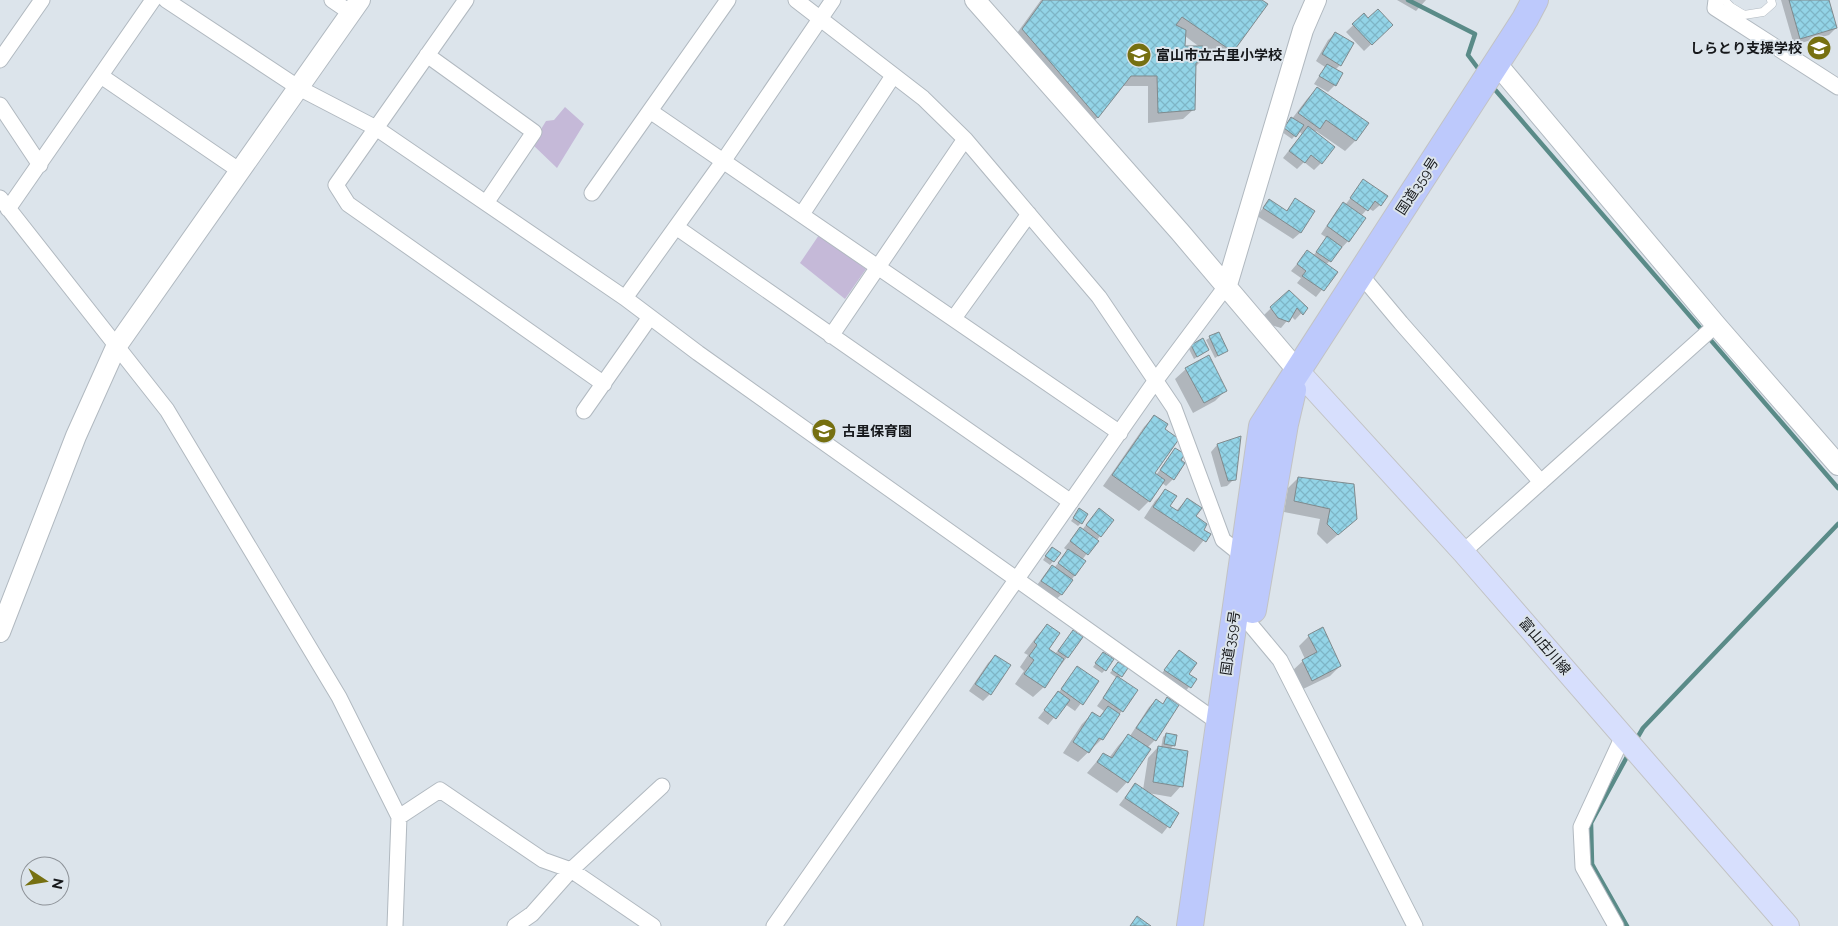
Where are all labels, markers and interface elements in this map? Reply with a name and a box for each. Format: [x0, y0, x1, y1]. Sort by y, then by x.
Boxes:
school or university icon: しらとり支援学校 [1806, 35, 1832, 61]
place label: しらとり支援学校 [1690, 40, 1802, 56]
school or university icon: 富山市立古里小学校 [1126, 42, 1152, 68]
place label: 富山市立古里小学校 [1156, 47, 1282, 63]
street label: 国道359号 [1393, 154, 1441, 218]
school or university icon: 古里保育園 [811, 418, 837, 444]
place label: 古里保育園 [842, 423, 912, 439]
street label: 国道359号 [1218, 610, 1242, 676]
street label: 富山庄川線 [1516, 614, 1574, 678]
north arrow [20, 856, 70, 906]
text: N [49, 877, 67, 891]

